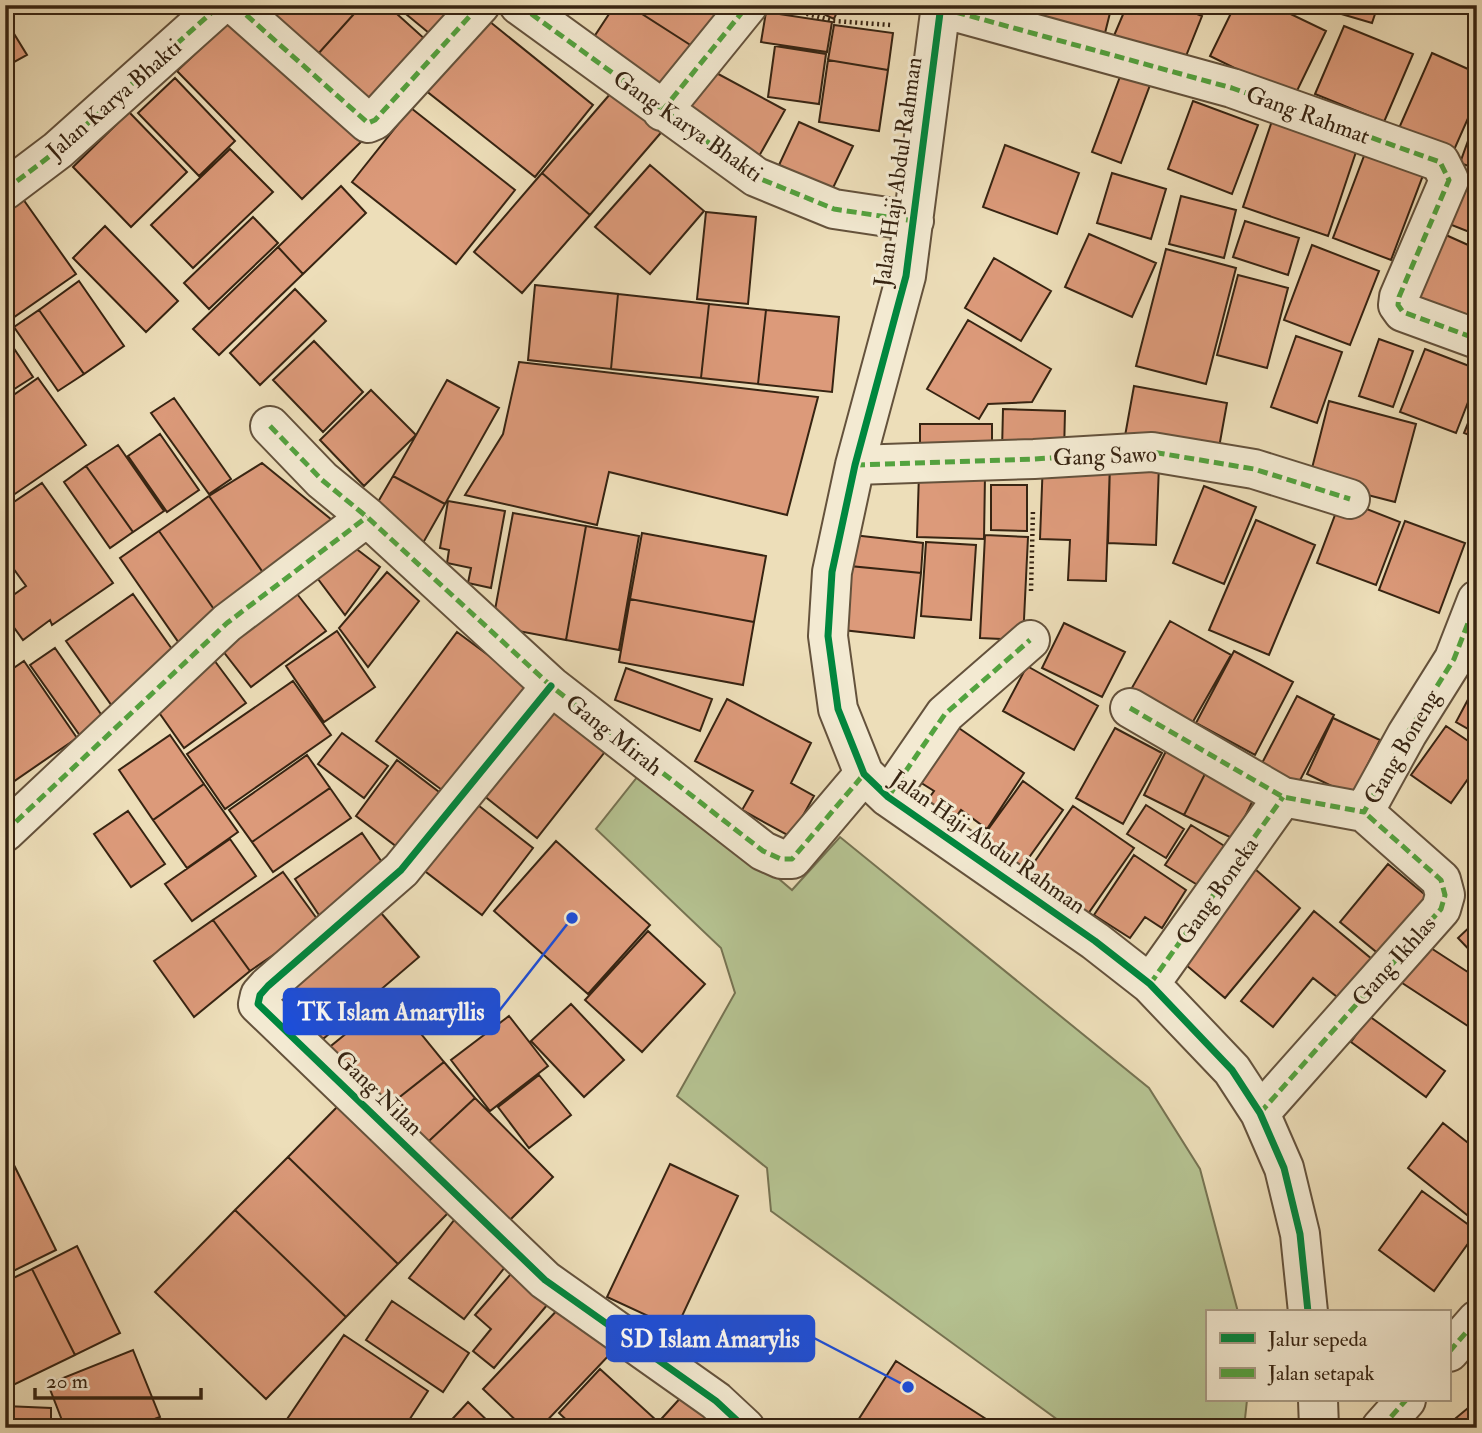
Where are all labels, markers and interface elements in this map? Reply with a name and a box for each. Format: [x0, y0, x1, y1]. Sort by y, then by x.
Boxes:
street label: Jalan Karya Bhakti [40, 32, 188, 166]
street label: Jalan Haji Abdul Rahman [867, 55, 929, 290]
street label: Gang Karya Bhakti [608, 64, 768, 188]
street label: Gang Rahmat [1242, 79, 1374, 151]
street label: Gang Sawo [1053, 440, 1157, 472]
street label: Gang Boneng [1358, 684, 1447, 810]
street label: Gang Mirah [560, 688, 668, 782]
street label: Jalan Haji Abdul Rahman [884, 763, 1091, 920]
street label: Gang Boneka [1169, 831, 1265, 950]
street label: Gang Ikhlas [1346, 909, 1442, 1012]
callout: TK Islam Amaryllis [284, 989, 499, 1034]
text: TK Islam Amaryllis [296, 997, 485, 1028]
street label: Gang Nilan [329, 1044, 429, 1142]
legend [1206, 1310, 1450, 1402]
callout: SD Islam Amarylis [607, 1316, 814, 1361]
text: SD Islam Amarylis [620, 1324, 800, 1355]
text: Jalur sepeda [1267, 1326, 1368, 1353]
scale bar [35, 1356, 201, 1400]
text: Jalan setapak [1267, 1360, 1375, 1387]
text: 20 m [46, 1368, 88, 1395]

